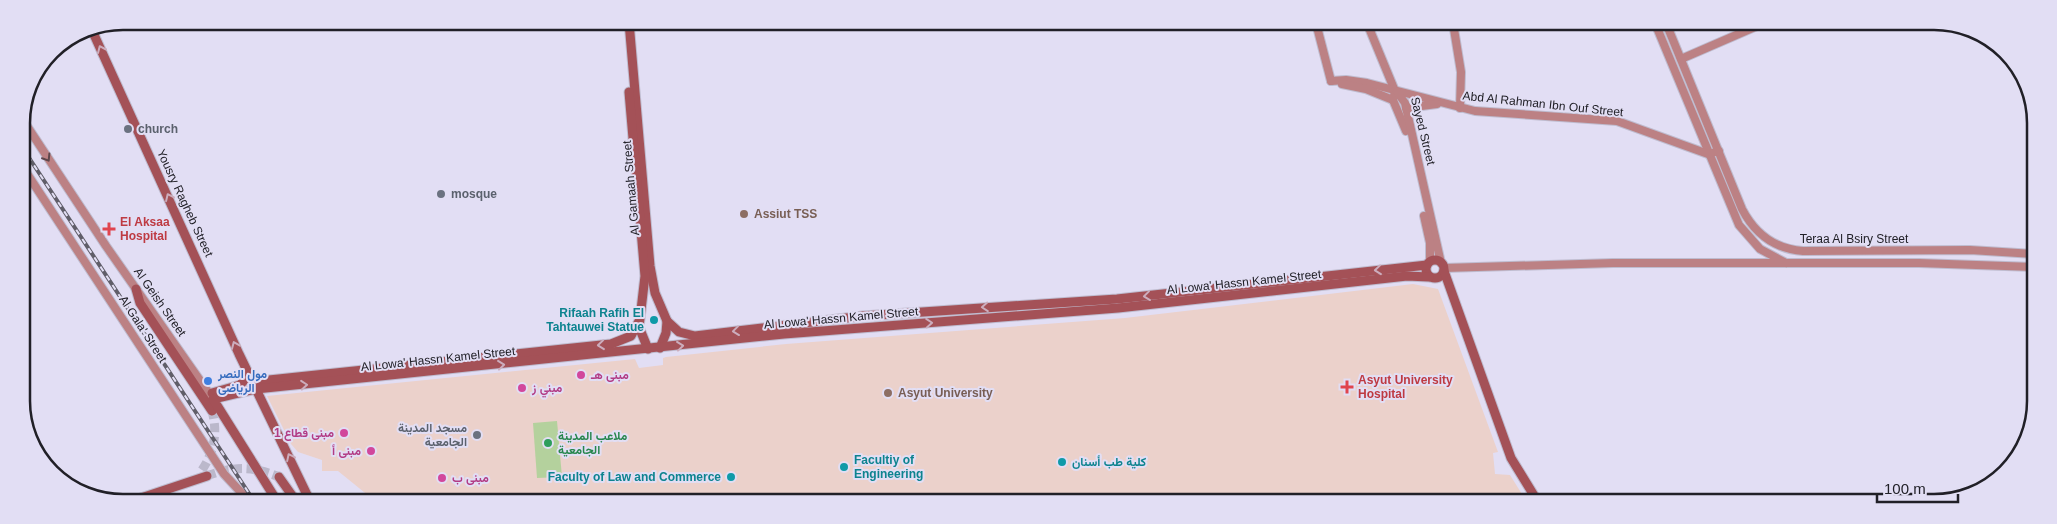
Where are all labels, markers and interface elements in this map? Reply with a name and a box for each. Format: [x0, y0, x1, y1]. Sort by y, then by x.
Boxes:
one-way arrow [97, 45, 107, 54]
street label: Abd Al Rahman Ibn Ouf Street [1462, 89, 1625, 119]
street label: Sayed Street [1408, 96, 1438, 167]
place label: church [138, 122, 178, 136]
marker: church [122, 123, 134, 135]
street label: Al Gamaah Street [620, 139, 642, 236]
street label: Yousry Ragheb Street [154, 147, 216, 260]
one-way arrow [41, 153, 51, 162]
place label: mosque [451, 187, 497, 201]
marker: mosque [435, 188, 447, 200]
one-way arrow [164, 193, 175, 202]
place label: Assiut TSS [754, 207, 817, 221]
marker: Assiut TSS [738, 208, 750, 220]
place label: El Aksaa Hospital [120, 215, 170, 243]
marker: El Aksaa Hospital [102, 222, 116, 236]
street label: Teraa Al Bsiry Street [1800, 232, 1909, 246]
street label: Al Geish Street [131, 265, 189, 340]
one-way arrow [1374, 265, 1382, 276]
street label: Al Lowa' Hassn Kamel Street [1166, 267, 1322, 297]
one-way arrow [1143, 290, 1151, 301]
street label: Al Gala' Street [116, 293, 170, 366]
one-way arrow [981, 302, 989, 313]
street label: Al Lowa' Hassn Kamel Street [763, 304, 919, 332]
place label: Rifaah Rafih El Tahtauwei Statue [546, 306, 644, 334]
marker: Rifaah Rafih El Tahtauwei Statue [648, 314, 660, 326]
one-way arrow [925, 317, 933, 328]
one-way arrow [732, 325, 740, 336]
one-way arrow [597, 339, 605, 350]
one-way arrow [230, 341, 241, 350]
one-way arrow [676, 341, 684, 352]
street label: Al Lowa' Hassn Kamel Street [360, 344, 516, 374]
one-way arrow [497, 360, 505, 371]
place label: مول النصر الرياضى [217, 367, 268, 396]
place label: مبنى هـ [590, 368, 629, 382]
marker: مبنى هـ [575, 369, 587, 381]
place label: Asyut University Hospital [1358, 373, 1453, 401]
marker: مول النصر الرياضى [202, 375, 214, 387]
one-way arrow [301, 380, 309, 391]
marker: Asyut University Hospital [1340, 380, 1354, 394]
place label: مبني ز [531, 381, 563, 398]
marker: مبني ز [516, 382, 528, 394]
place label: Asyut University [898, 386, 993, 400]
marker: Asyut University [882, 387, 894, 399]
place label: مسجد المدينة الجامعية [398, 421, 467, 449]
place label: مبنى قطاع 1 [274, 426, 334, 441]
marker: مبنى قطاع 1 [338, 427, 350, 439]
marker: مسجد المدينة الجامعية [471, 429, 483, 441]
place label: ملاعب المدينة الجامعية [558, 429, 628, 457]
marker: ملاعب المدينة الجامعية [542, 437, 554, 449]
place label: مبنى أ [332, 444, 361, 458]
marker: مبنى أ [365, 445, 377, 457]
one-way arrow [286, 453, 296, 462]
place label: Facultiy of Engineering [854, 453, 923, 481]
place label: كلية طب أسنان [1072, 455, 1147, 469]
marker: كلية طب أسنان [1056, 456, 1068, 468]
marker: Facultiy of Engineering [838, 461, 850, 473]
place label: Faculty of Law and Commerce [548, 470, 721, 484]
place label: مبنى ب [452, 471, 489, 485]
marker: Faculty of Law and Commerce [725, 471, 737, 483]
marker: مبنى ب [436, 472, 448, 484]
scale bar [1877, 472, 1958, 504]
text: 100 m [1884, 480, 1926, 497]

